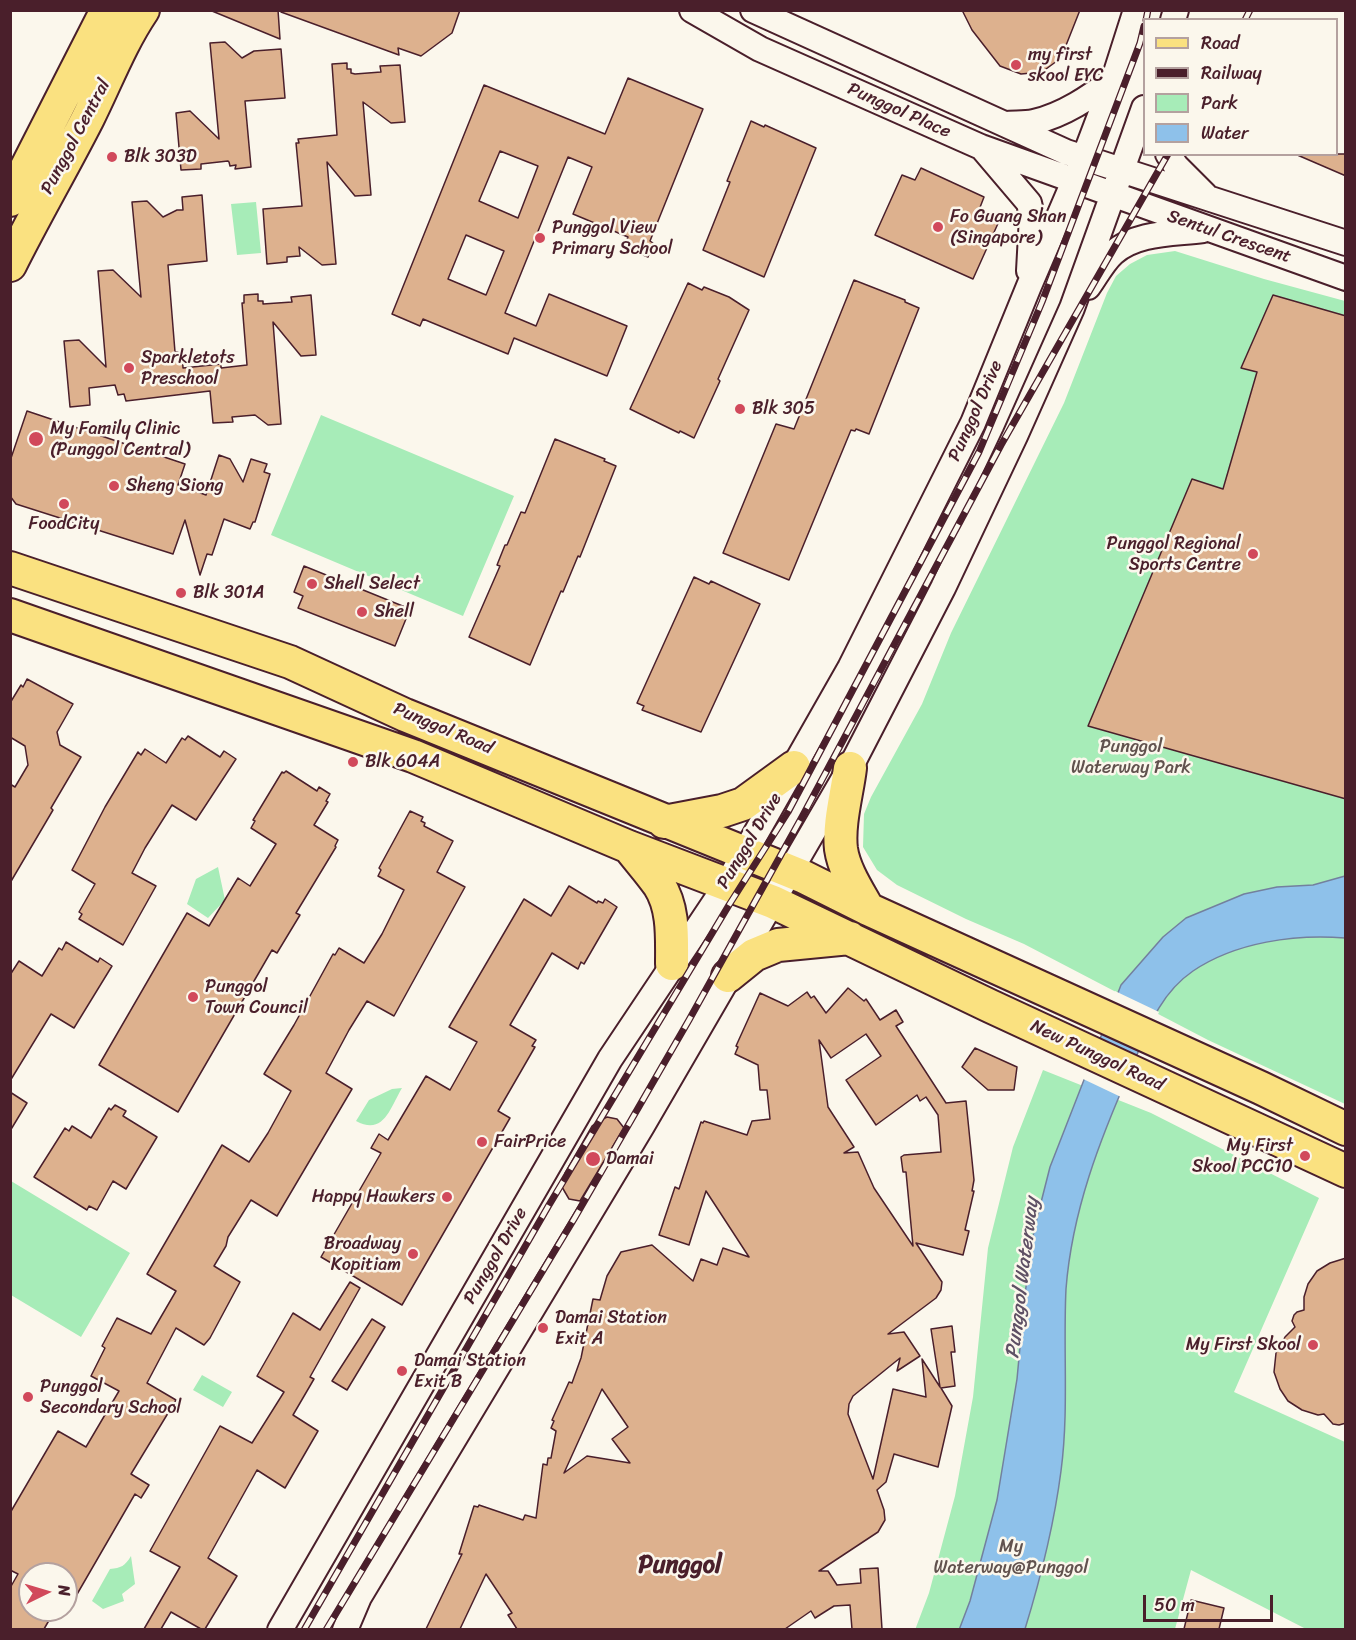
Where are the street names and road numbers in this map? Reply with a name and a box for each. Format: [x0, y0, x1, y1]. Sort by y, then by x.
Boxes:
street label: Punggol Central [37, 76, 115, 198]
street label: Punggol Place [844, 79, 954, 143]
street label: Sentul Crescent [1164, 206, 1294, 268]
street label: Punggol Drive [944, 357, 1008, 465]
street label: Punggol Road [390, 698, 496, 760]
street label: Punggol Drive [713, 789, 787, 893]
street label: New Punggol Road [1027, 1016, 1167, 1096]
street label: Punggol Drive [460, 1204, 532, 1308]

